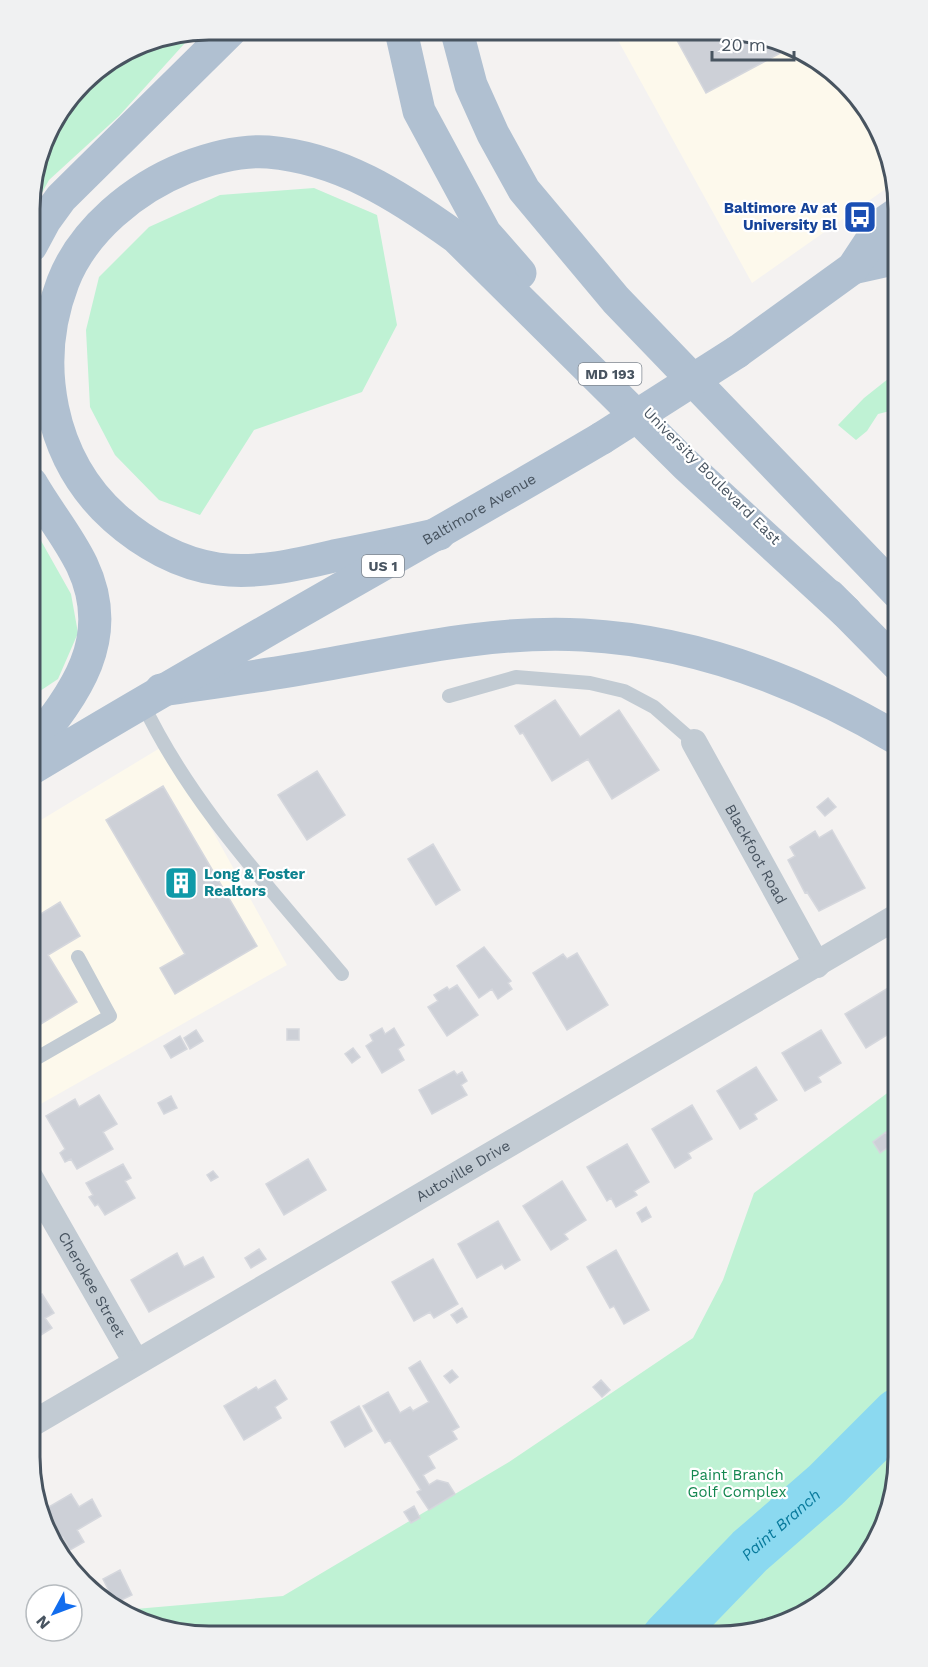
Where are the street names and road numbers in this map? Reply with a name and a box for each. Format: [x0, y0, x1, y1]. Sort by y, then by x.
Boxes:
road number: MD 193 [578, 363, 642, 385]
street label: University Boulevard East [640, 404, 785, 549]
street label: Baltimore Avenue [419, 470, 539, 549]
road number: US 1 [362, 555, 404, 577]
street label: Blackfoot Road [721, 801, 791, 907]
street label: Autoville Drive [413, 1136, 514, 1206]
street label: Cherokee Street [54, 1228, 129, 1341]

